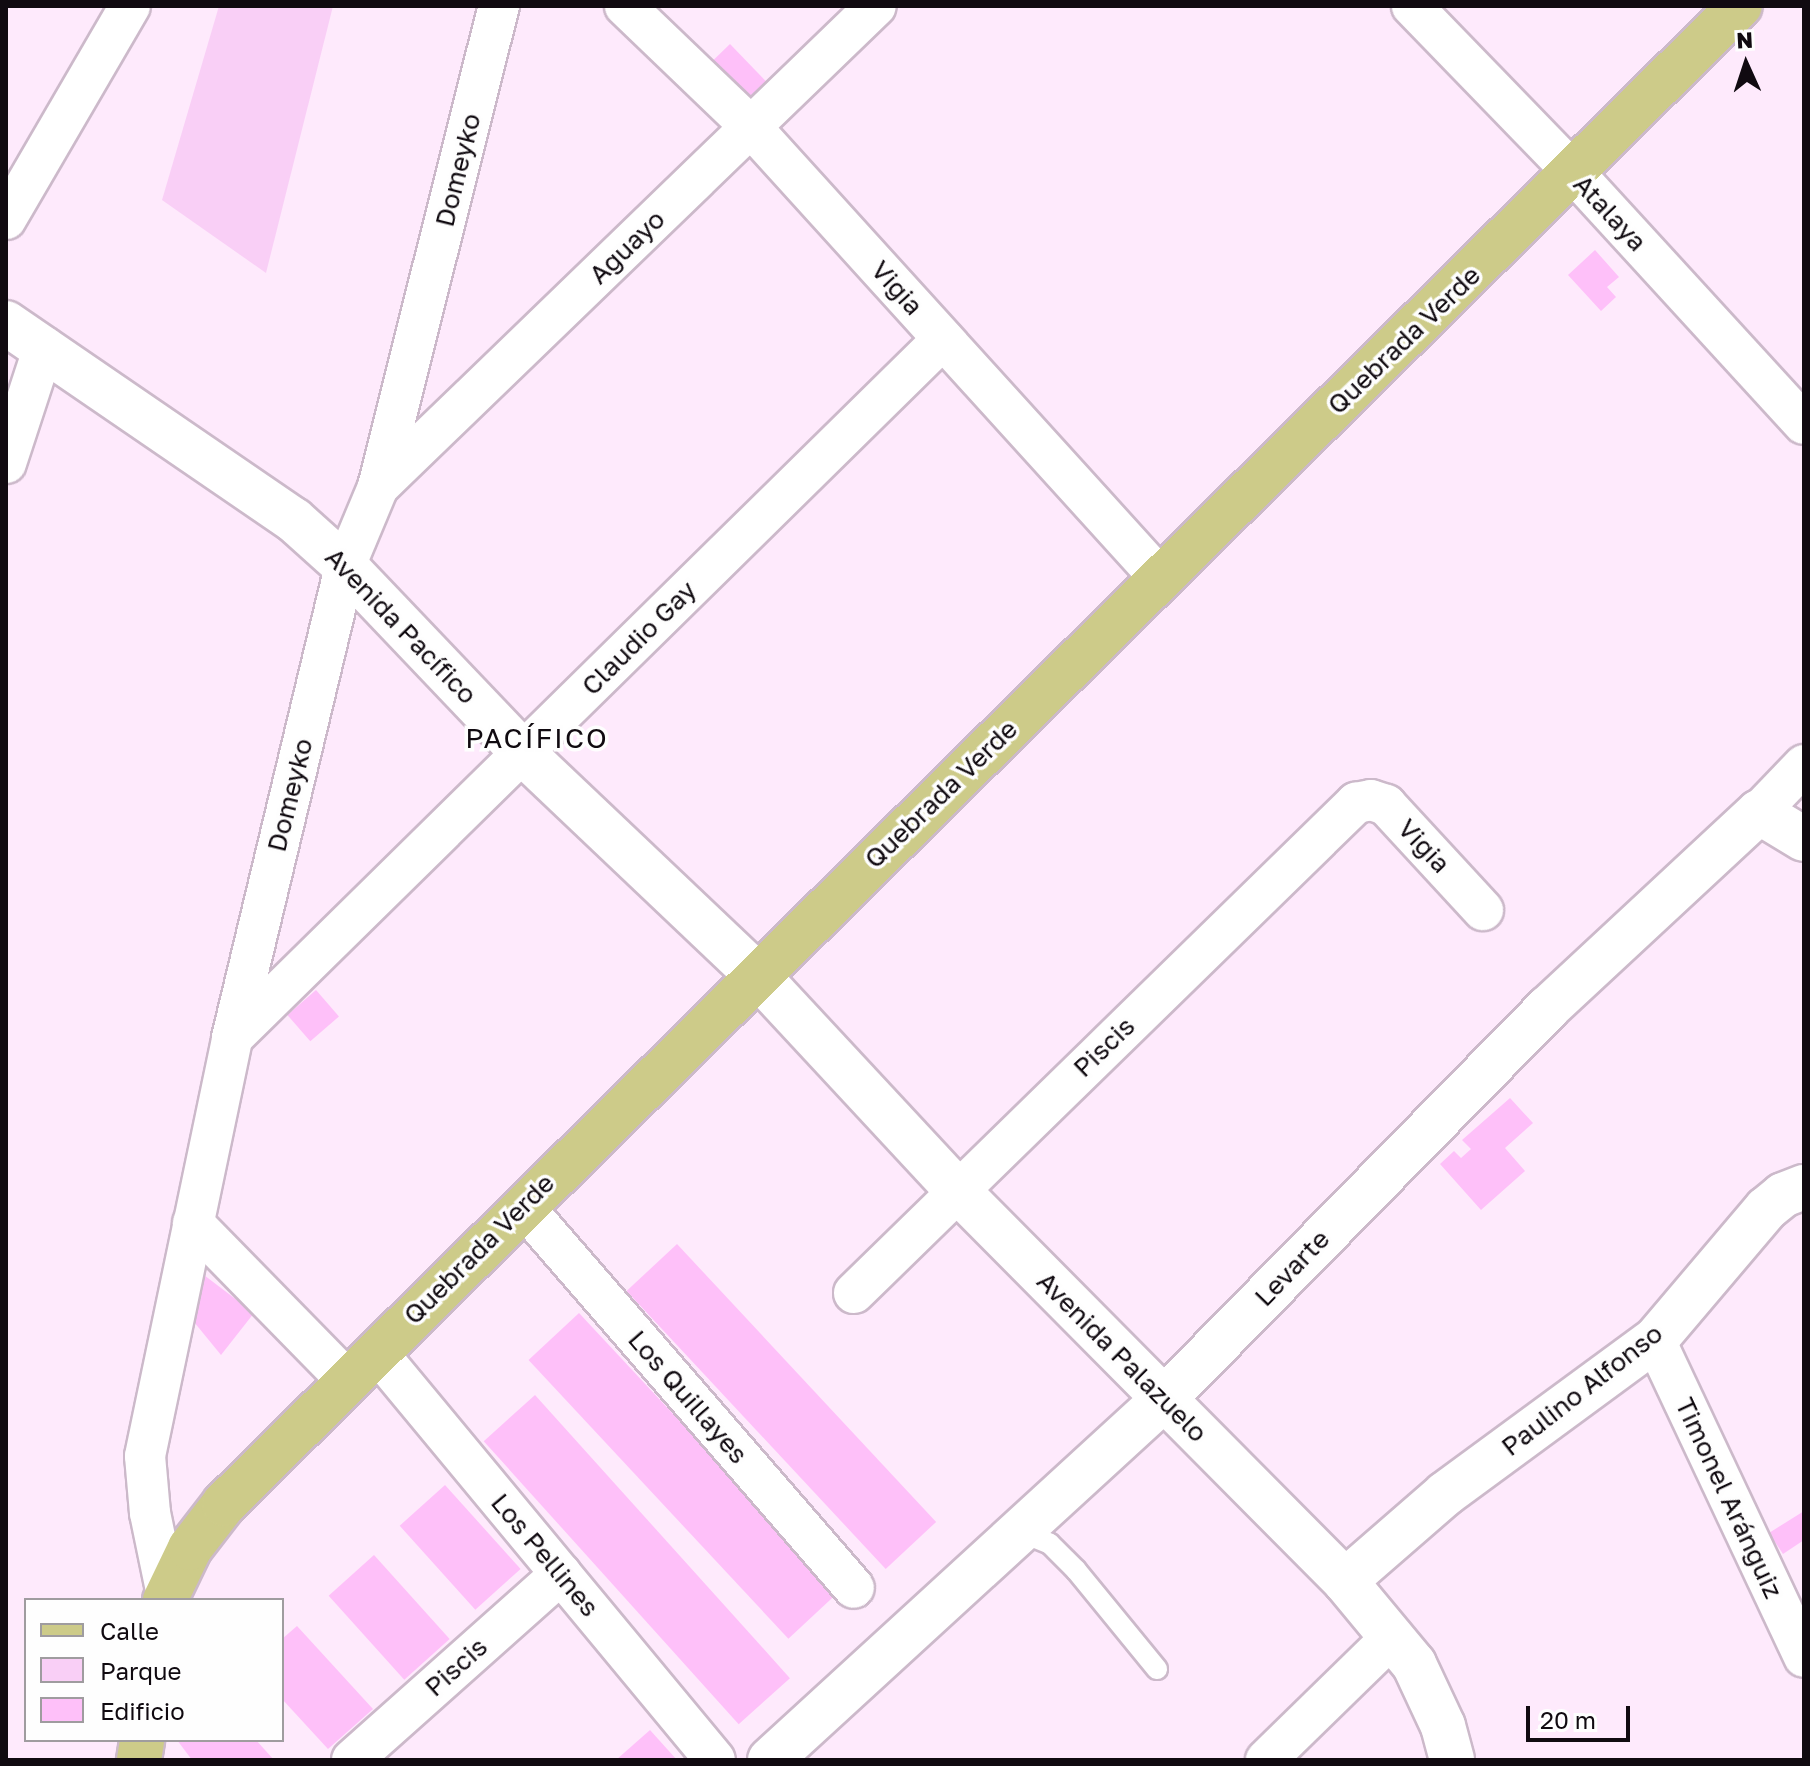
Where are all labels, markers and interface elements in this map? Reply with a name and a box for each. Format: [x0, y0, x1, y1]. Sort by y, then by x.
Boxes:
north arrow [1706, 24, 1786, 104]
text: N [1736, 26, 1754, 53]
street label: Domeyko [429, 110, 487, 230]
street label: Atalaya [1567, 169, 1653, 257]
street label: Aguayo [583, 204, 671, 290]
street label: Vigia [865, 255, 929, 321]
street label: Quebrada Verde [1321, 259, 1487, 421]
street label: Avenida Pacífico [319, 542, 483, 710]
street label: Claudio Gay [575, 574, 703, 702]
street label: Quebrada Verde [858, 713, 1024, 875]
district label: PACÍFICO [465, 721, 609, 755]
street label: Domeyko [261, 735, 319, 855]
street label: Vigia [1391, 813, 1457, 879]
street label: Piscis [1067, 1011, 1141, 1083]
street label: Quebrada Verde [397, 1167, 561, 1331]
street label: Levarte [1248, 1223, 1336, 1313]
street label: Avenida Palazuelo [1031, 1266, 1213, 1448]
street label: Paulino Alfonso [1495, 1318, 1669, 1462]
street label: Los Quillayes [622, 1324, 754, 1470]
street label: Timonel Aránguiz [1669, 1393, 1789, 1603]
street label: Los Pellines [485, 1487, 605, 1623]
legend [24, 1598, 284, 1742]
text: Calle [100, 1616, 159, 1645]
street label: Piscis [419, 1631, 493, 1703]
text: Parque [100, 1656, 181, 1685]
scale bar [1530, 1690, 1634, 1740]
text: Edificio [100, 1696, 185, 1725]
text: 20 m [1540, 1705, 1596, 1734]

